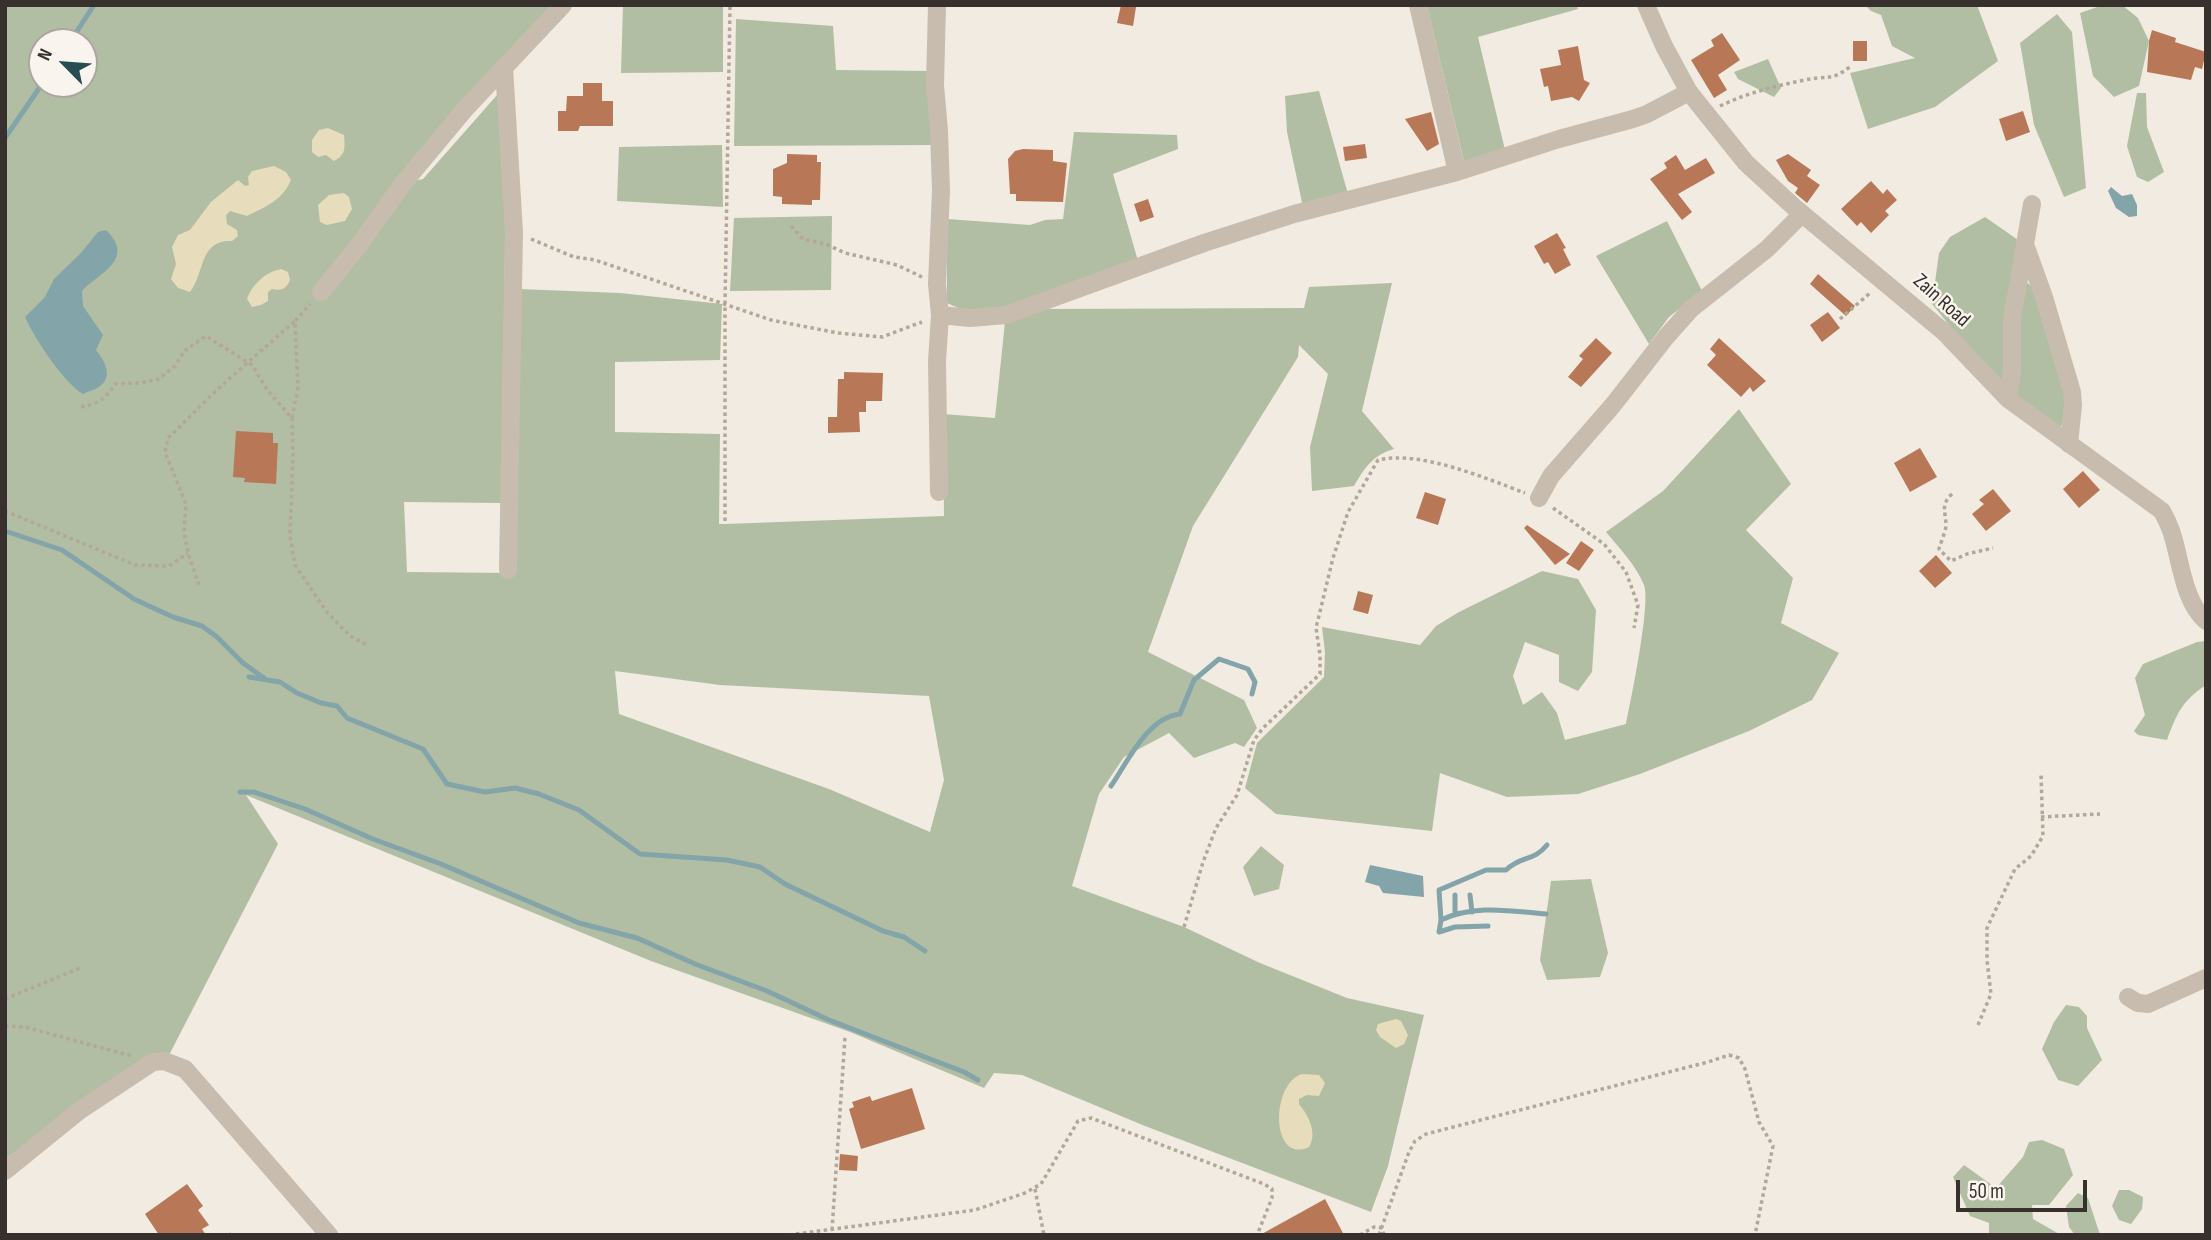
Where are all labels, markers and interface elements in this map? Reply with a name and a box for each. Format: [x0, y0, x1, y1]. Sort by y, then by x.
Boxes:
north arrow [28, 28, 98, 98]
text: N [33, 45, 58, 64]
street label: Zain Road [1907, 269, 1975, 333]
scale bar [1959, 1166, 2090, 1210]
text: 50 m [1969, 1179, 2004, 1204]

